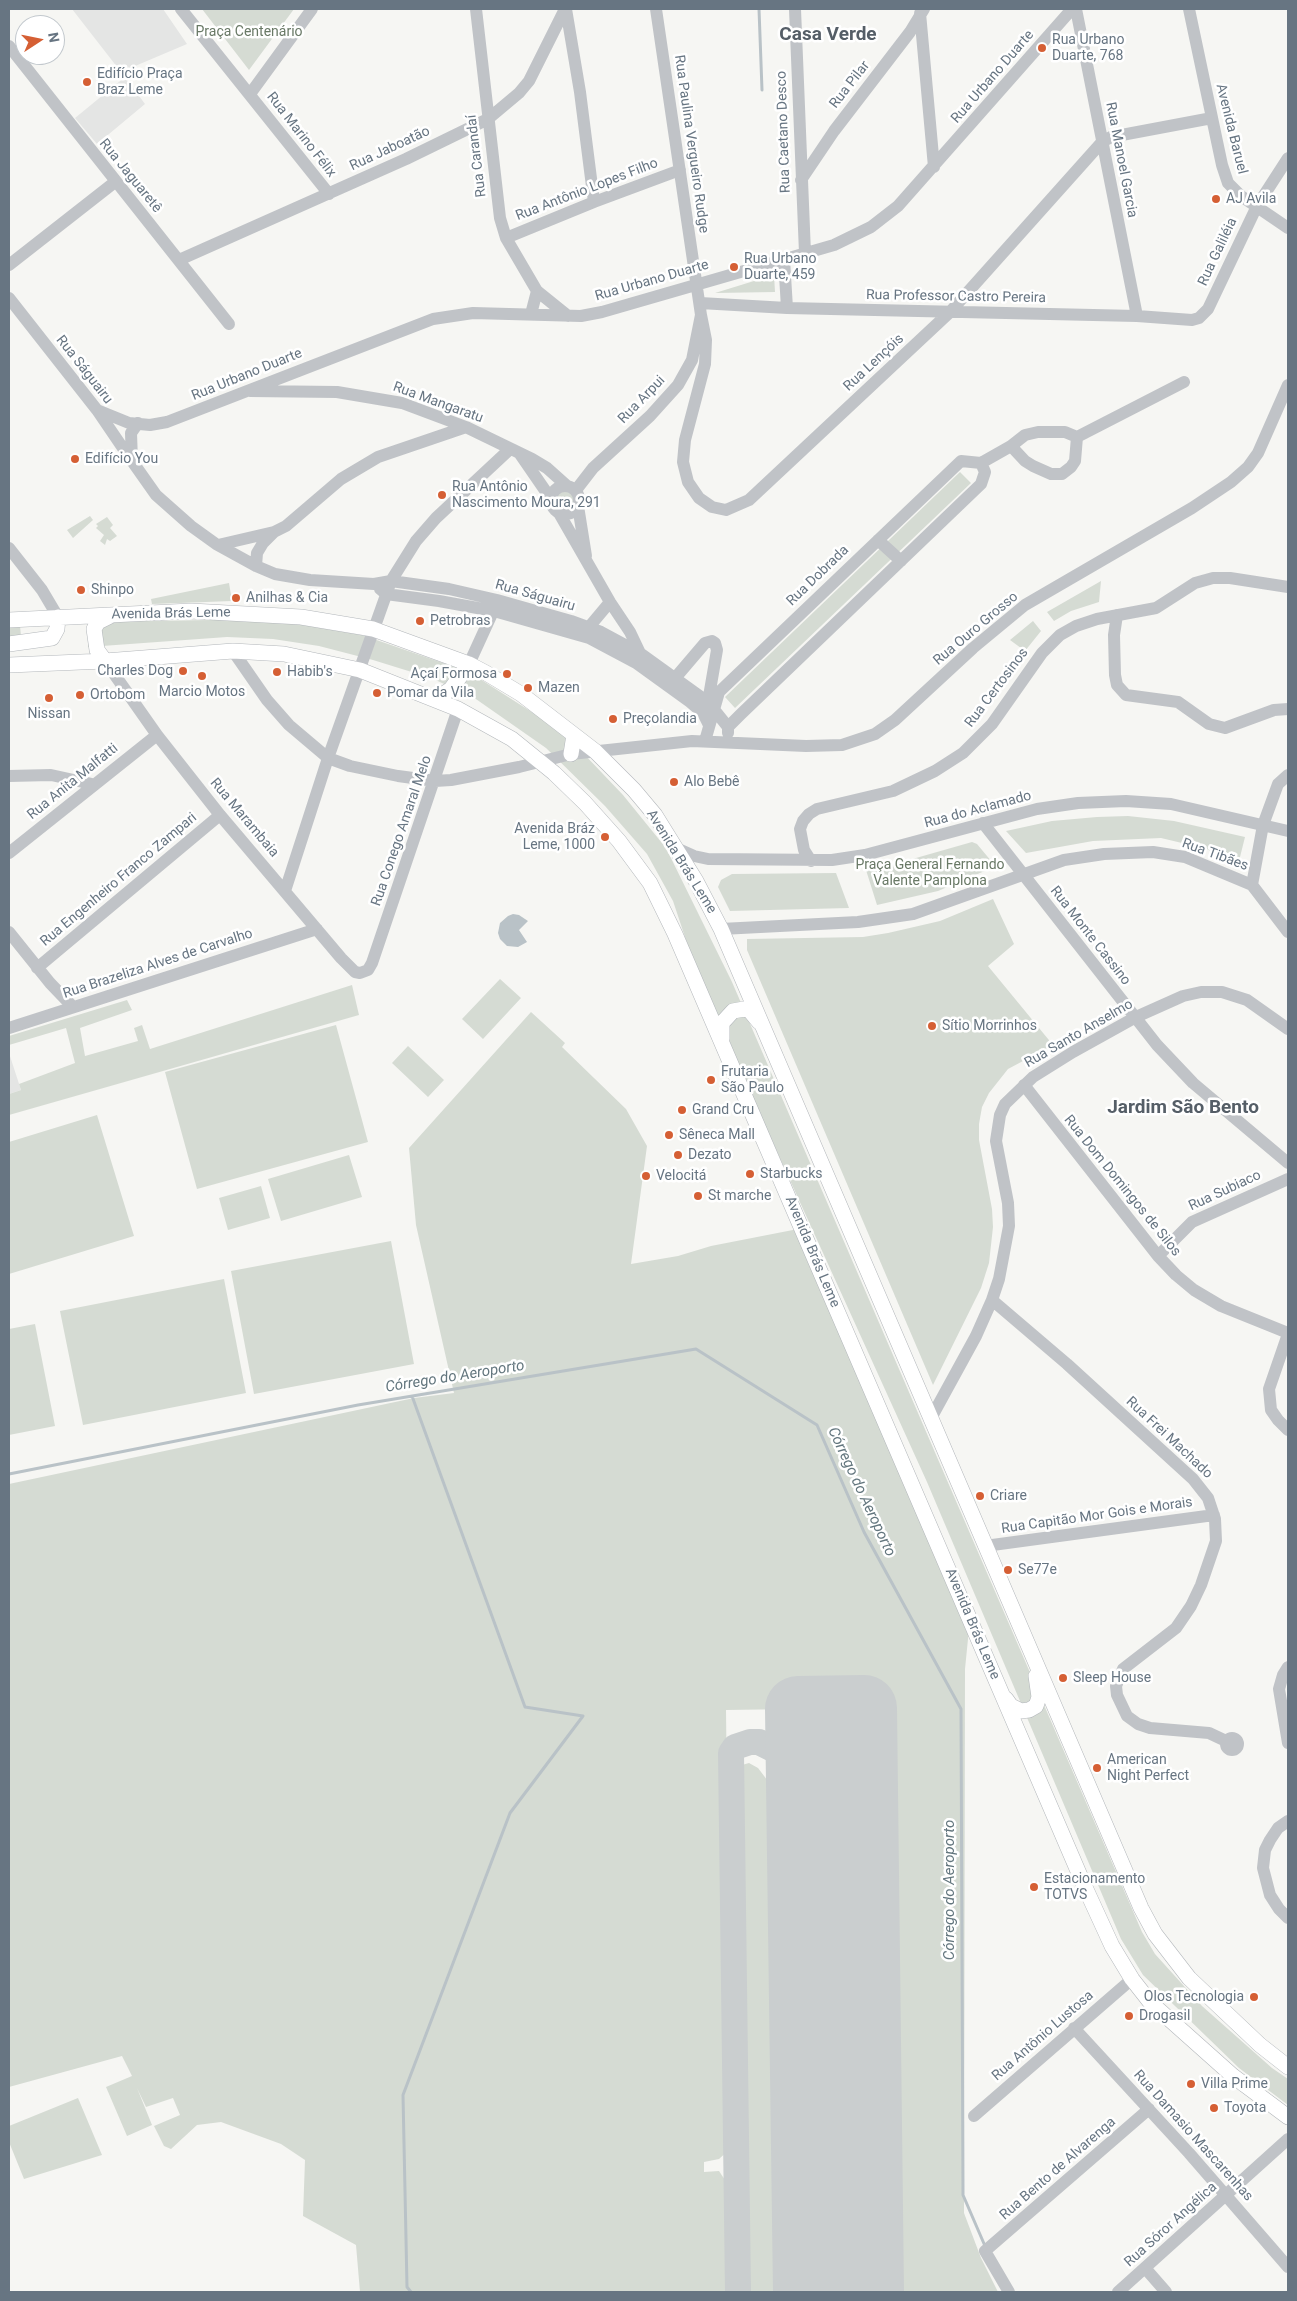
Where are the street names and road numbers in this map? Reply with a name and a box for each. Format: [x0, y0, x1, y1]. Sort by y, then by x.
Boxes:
street label: Rua Urbano Duarte [948, 27, 1038, 127]
street label: Rua Paulina Vergueiro Rudge [670, 54, 712, 234]
street label: Rua Pilar [826, 58, 874, 112]
street label: Rua Caetano Desco [773, 71, 795, 193]
street label: Avenida Baruel [1212, 82, 1250, 176]
street label: Rua Marino Félix [263, 89, 339, 181]
street label: Rua Manoel Garcia [1102, 101, 1140, 219]
street label: Rua Carandaí [464, 114, 490, 198]
street label: Rua Jaboatão [347, 123, 433, 175]
street label: Rua Jaguaretê [95, 136, 165, 216]
street label: Rua Antônio Lopes Filho [513, 155, 661, 225]
street label: Rua Galiléia [1195, 215, 1241, 289]
street label: Rua Urbano Duarte [593, 257, 711, 305]
street label: Rua Professor Castro Pereira [866, 287, 1046, 307]
street label: Rua Lençóis [840, 331, 908, 395]
street label: Rua Ságuairu [52, 332, 116, 408]
street label: Rua Urbano Duarte [189, 345, 305, 405]
street label: Rua Arpui [615, 372, 669, 428]
street label: Rua Mangaratu [391, 379, 485, 427]
street label: Rua Dobrada [783, 542, 853, 610]
street label: Rua Ságuairu [493, 577, 577, 615]
street label: Rua Ouro Grosso [930, 589, 1022, 669]
street label: Avenida Brás Leme [111, 605, 231, 623]
street label: Rua Certosinos [962, 645, 1032, 731]
street label: Rua Anita Malfatti [24, 740, 122, 824]
street label: Rua Conego Amaral Melo [368, 754, 436, 908]
street label: Rua Marambaia [206, 775, 282, 861]
street label: Rua do Aclamado [923, 788, 1033, 832]
street label: Avenida Brás Leme [642, 807, 720, 917]
street label: Rua Engenheiro Franco Zampari [37, 810, 201, 950]
street label: Rua Tibães [1180, 835, 1250, 875]
street label: Rua Monte Cassino [1046, 883, 1134, 989]
street label: Rua Brazeliza Alves de Carvalho [61, 925, 255, 1003]
street label: Rua Santo Anselmo [1022, 996, 1136, 1072]
street label: Rua Dom Domingos de Silos [1060, 1112, 1184, 1260]
street label: Rua Subiaco [1186, 1167, 1264, 1215]
street label: Avenida Brás Leme [781, 1194, 843, 1310]
street label: Rua Frei Machado [1122, 1394, 1216, 1482]
street label: Rua Capitão Mor Gois e Morais [1000, 1494, 1194, 1538]
street label: Avenida Brás Leme [941, 1566, 1003, 1682]
street label: Rua Antônio Lustosa [989, 1987, 1097, 2085]
street label: Rua Damasio Mascarenhas [1130, 2067, 1256, 2205]
street label: Rua Bento de Alvarenga [997, 2114, 1119, 2224]
street label: Rua Sóror Angélica [1121, 2179, 1221, 2271]

